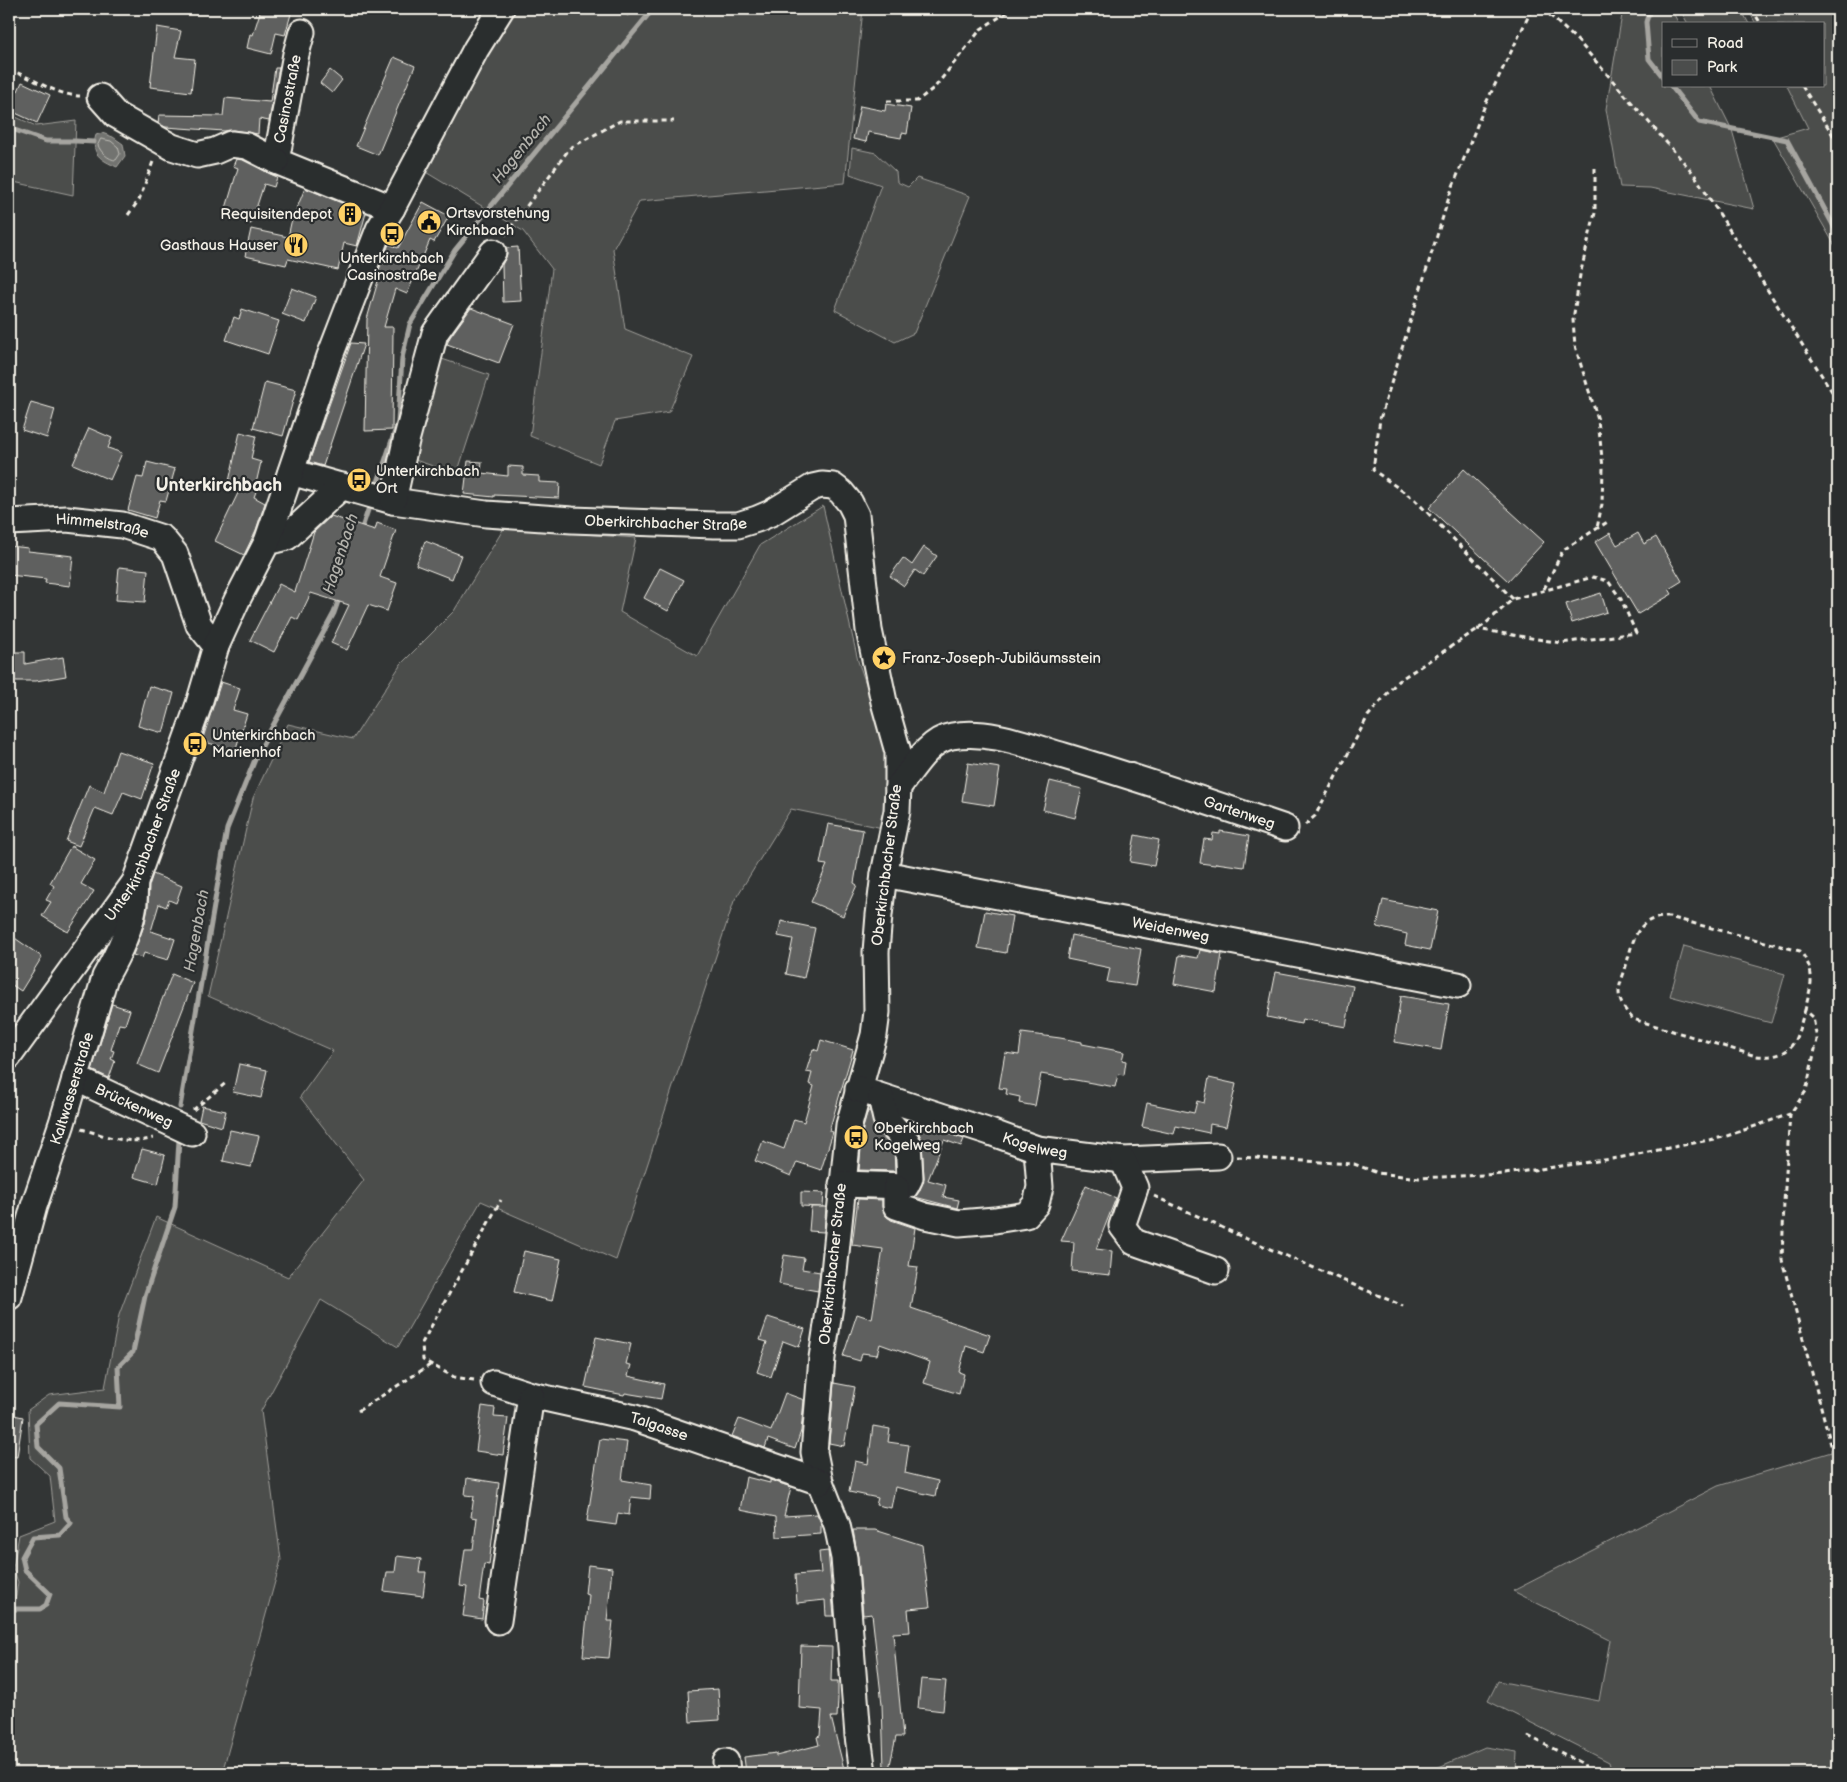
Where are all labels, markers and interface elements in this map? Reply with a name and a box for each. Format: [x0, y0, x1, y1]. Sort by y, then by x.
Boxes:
legend [1662, 22, 1824, 88]
text: Road [1707, 34, 1743, 53]
street label: Casinostraße [270, 53, 306, 145]
text: Park [1707, 58, 1738, 77]
water label: Hagenbach [488, 110, 556, 187]
building icon: Requisitendepot [337, 201, 363, 227]
place label: Ortsvorstehung Kirchbach [446, 204, 550, 240]
place label: Requisitendepot [220, 205, 332, 224]
public building icon: Ortsvorstehung Kirchbach [416, 209, 442, 235]
bus stop icon: Unterkirchbach Casinostraße [379, 221, 405, 247]
restaurant icon: Gasthaus Hauser [283, 232, 309, 258]
place label: Gasthaus Hauser [160, 236, 279, 255]
place label: Unterkirchbach Casinostraße [340, 249, 444, 285]
place label: Unterkirchbach Ort [376, 462, 480, 498]
bus stop icon: Unterkirchbach Ort [346, 467, 372, 493]
district label: Unterkirchbach [156, 475, 282, 496]
street label: Himmelstraße [55, 510, 152, 543]
water label: Hagenbach [319, 511, 363, 597]
street label: Oberkirchbacher Straße [584, 511, 750, 535]
place icon: Franz-Joseph-Jubiläumsstein [871, 645, 897, 671]
place label: Franz-Joseph-Jubiläumsstein [902, 649, 1101, 668]
place label: Unterkirchbach Marienhof [212, 726, 316, 762]
bus stop icon: Unterkirchbach Marienhof [182, 731, 208, 757]
street label: Unterkirchbacher Straße [100, 765, 185, 925]
street label: Oberkirchbacher Straße [868, 783, 906, 947]
street label: Gartenweg [1201, 792, 1278, 833]
water label: Hagenbach [180, 888, 214, 974]
street label: Weidenweg [1130, 913, 1211, 946]
street label: Kaltwasserstraße [46, 1030, 98, 1147]
street label: Brückenweg [92, 1079, 176, 1132]
place label: Oberkirchbach Kogelweg [874, 1119, 974, 1155]
bus stop icon: Oberkirchbach Kogelweg [843, 1124, 869, 1150]
street label: Kogelweg [1000, 1128, 1068, 1162]
street label: Oberkirchbacher Straße [815, 1182, 851, 1346]
street label: Talgasse [629, 1408, 691, 1445]

